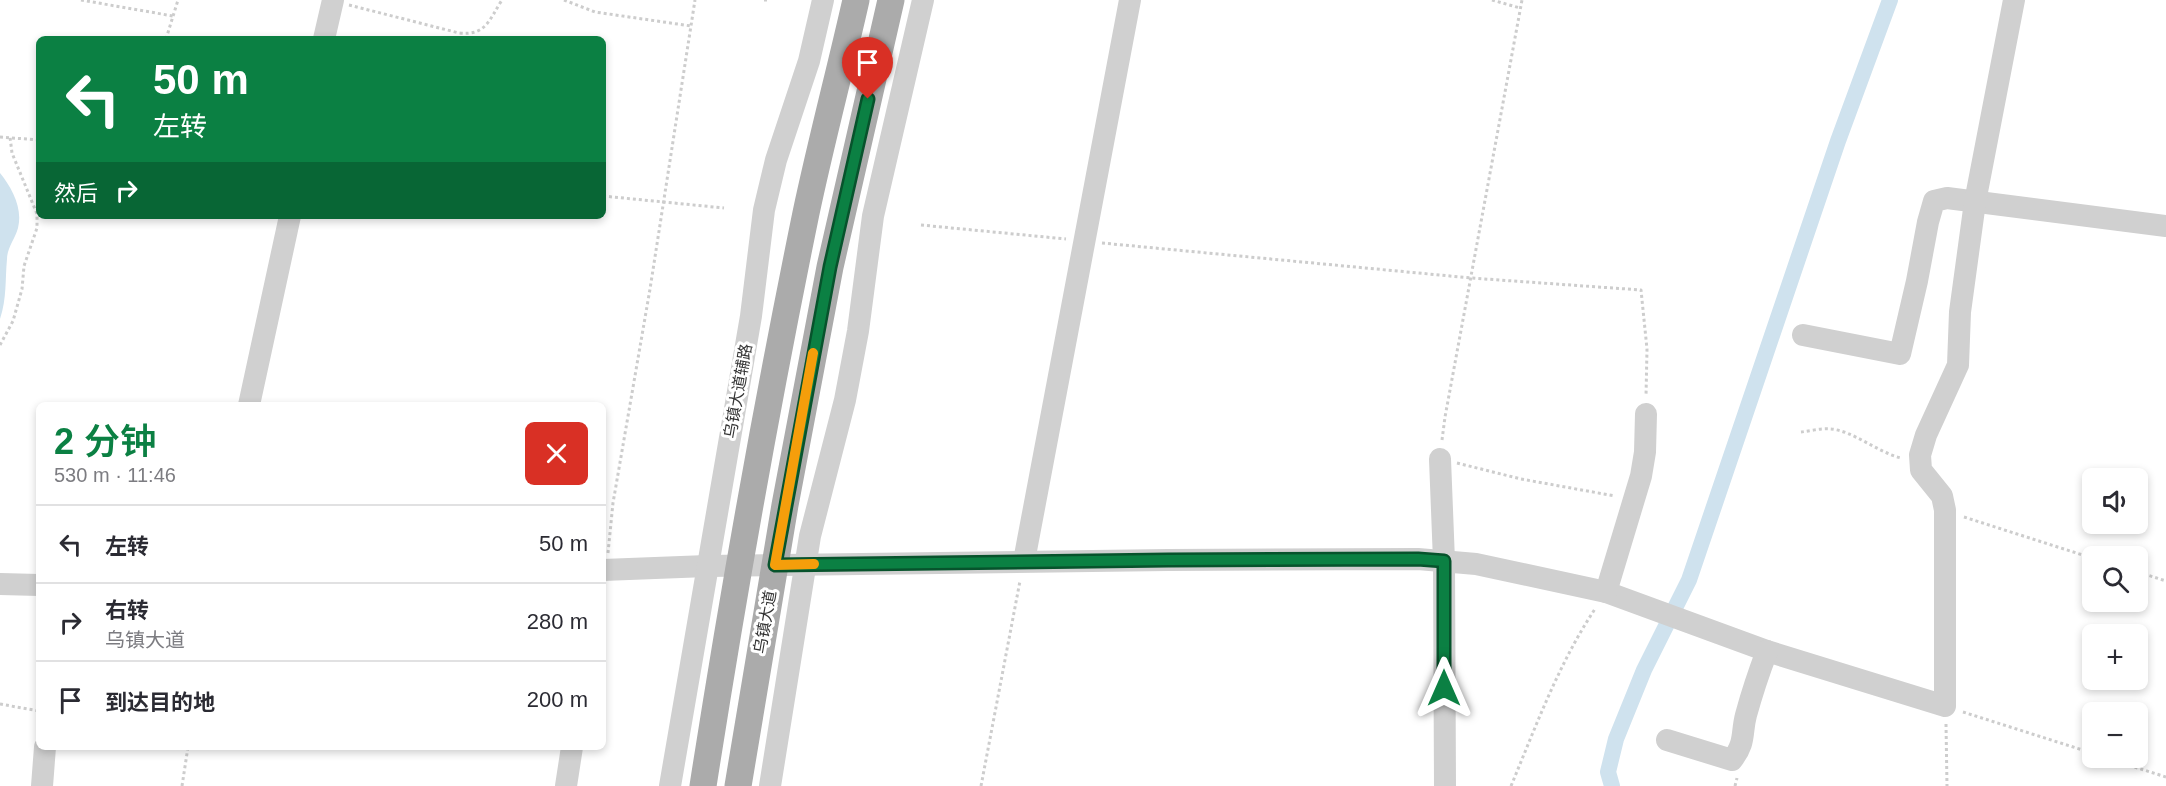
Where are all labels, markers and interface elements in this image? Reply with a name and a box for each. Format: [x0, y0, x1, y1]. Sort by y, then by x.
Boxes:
pin [842, 37, 893, 99]
icon: arrive [851, 46, 884, 79]
text: 50 m [153, 56, 249, 103]
icon: left [54, 60, 132, 138]
text: 左转 [153, 112, 207, 142]
icon: right [110, 174, 143, 207]
text: 然后 [54, 181, 98, 206]
street label: 乌镇大道辅路 [721, 342, 755, 440]
text: 2 分钟 [54, 421, 156, 462]
button: close [525, 422, 588, 485]
text: 530 m · 11:46 [54, 464, 176, 486]
map controls [2082, 468, 2148, 768]
button: sound [2082, 468, 2148, 534]
icon: left [54, 528, 87, 561]
text: 50 m [539, 531, 588, 556]
text: 左转 [105, 534, 149, 559]
button: search [2082, 546, 2148, 612]
street label: 乌镇大道 [751, 589, 779, 655]
text: 右转 [105, 598, 149, 623]
icon: right [54, 606, 87, 639]
text: 280 m [527, 609, 588, 634]
button: + [2082, 624, 2148, 690]
text: 乌镇大道 [105, 629, 185, 651]
position arrow [1412, 656, 1476, 720]
icon: arrive [54, 684, 87, 717]
text: 200 m [527, 687, 588, 712]
text: 到达目的地 [105, 690, 215, 715]
button: − [2082, 702, 2148, 768]

